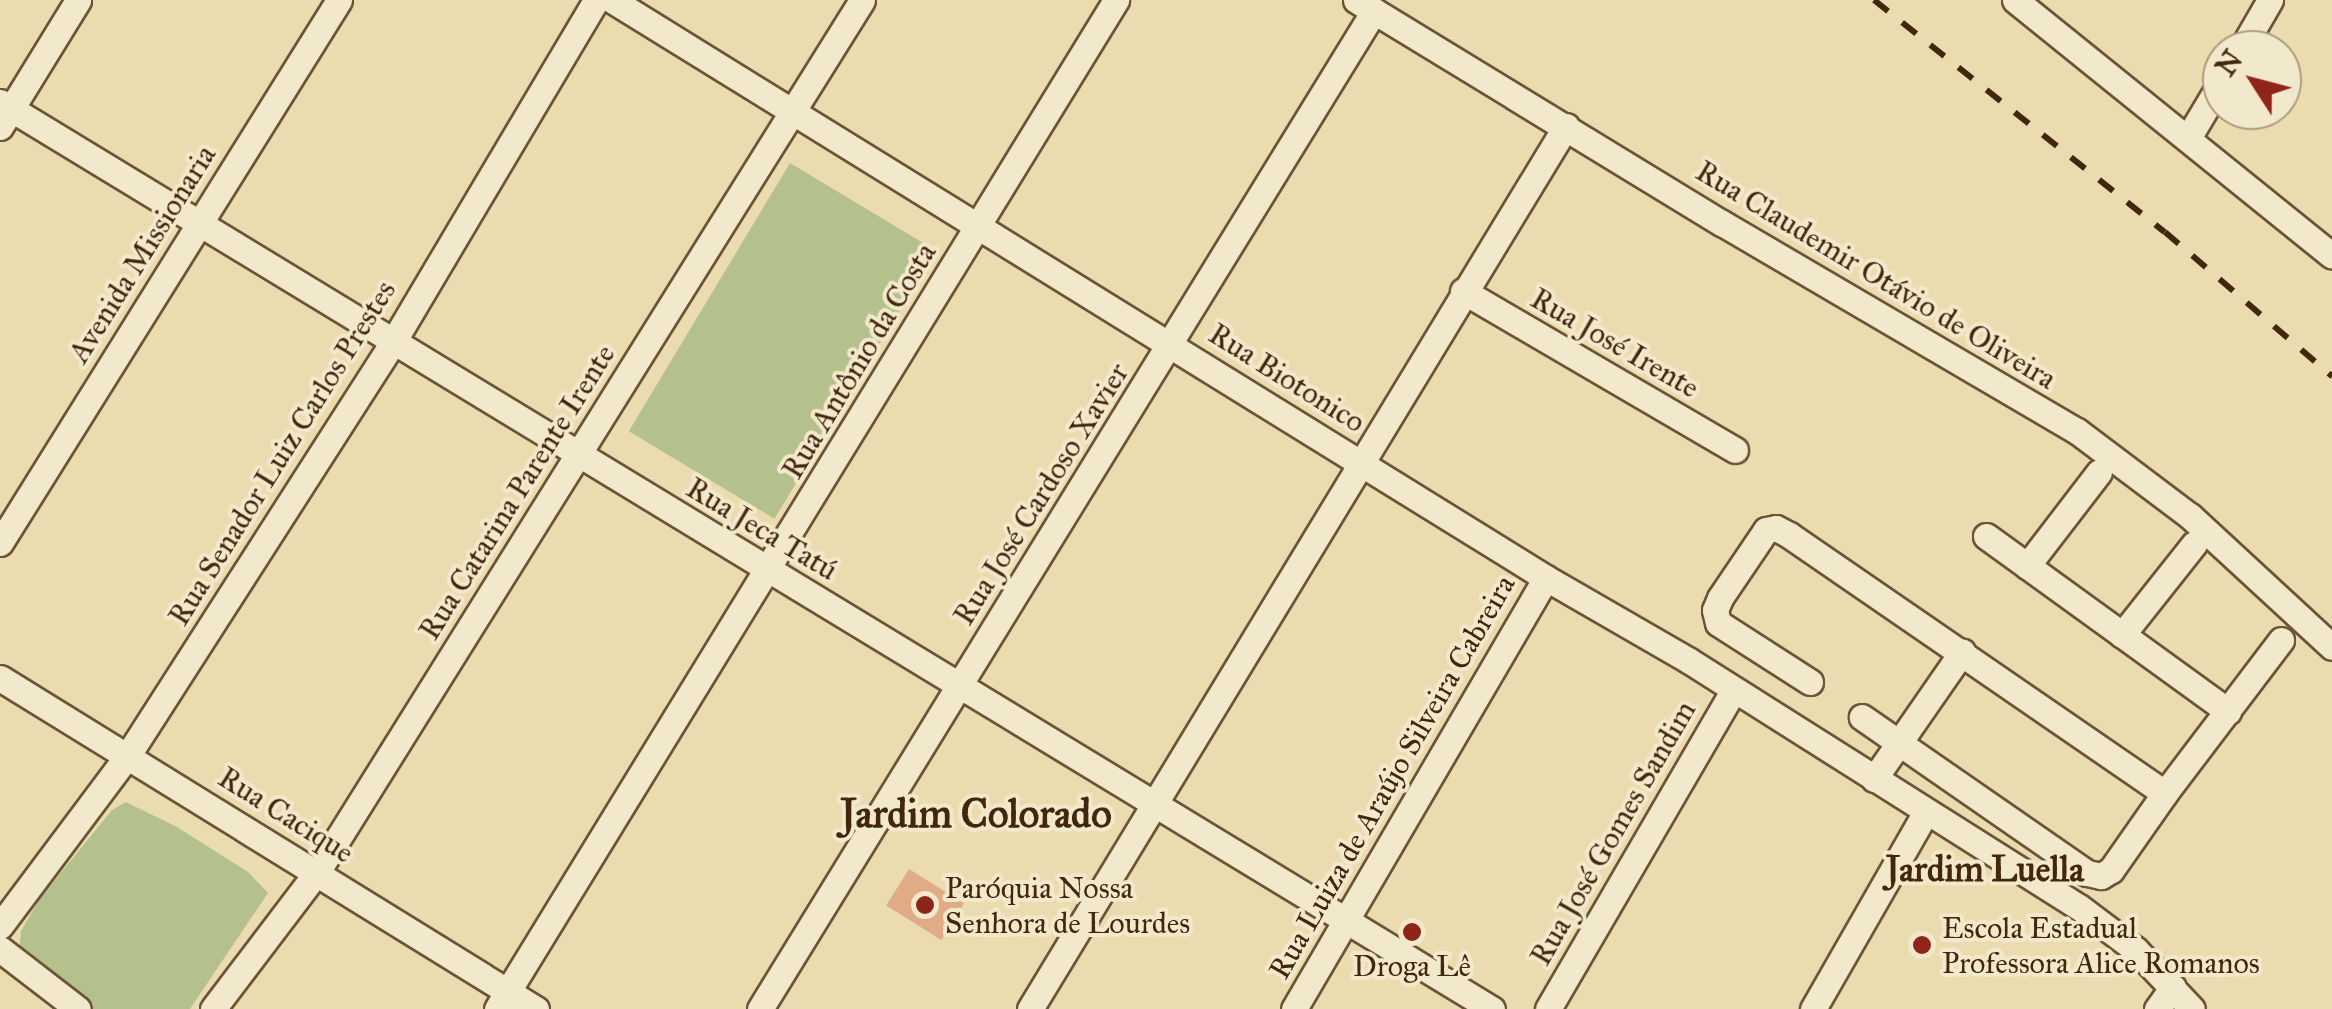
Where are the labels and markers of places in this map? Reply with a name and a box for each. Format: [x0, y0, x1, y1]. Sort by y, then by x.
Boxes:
place label: Paróquia Nossa Senhora de Lourdes [945, 870, 1190, 940]
marker: Paróquia Nossa Senhora de Lourdes [914, 894, 936, 916]
place label: Escola Estadual Professora Alice Romanos [1942, 910, 2260, 980]
marker: Droga Lê [1401, 921, 1423, 943]
marker: Escola Estadual Professora Alice Romanos [1911, 934, 1933, 956]
place label: Droga Lê [1353, 948, 1471, 984]

